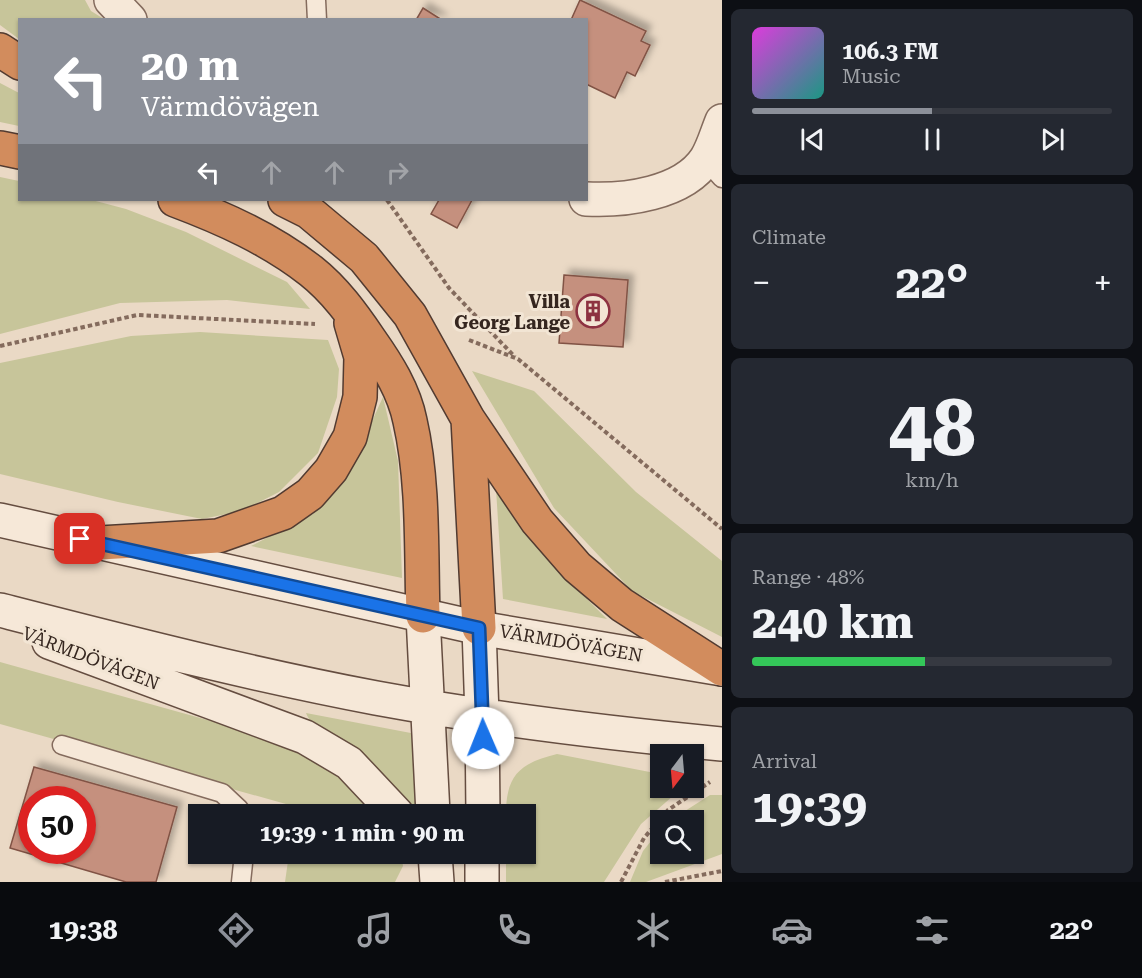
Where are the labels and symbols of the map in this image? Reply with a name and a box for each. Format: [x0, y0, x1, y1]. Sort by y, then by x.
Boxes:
place label: Villa Georg Lange [454, 291, 570, 333]
building icon: Villa Georg Lange [575, 293, 611, 329]
pin [54, 513, 105, 564]
street label: VÄRMDÖVÄGEN [498, 620, 644, 666]
street label: VÄRMDÖVÄGEN [19, 622, 163, 694]
position arrow [451, 706, 515, 770]
north arrow [650, 744, 704, 798]
speed limit sign: 50 [18, 786, 96, 864]

